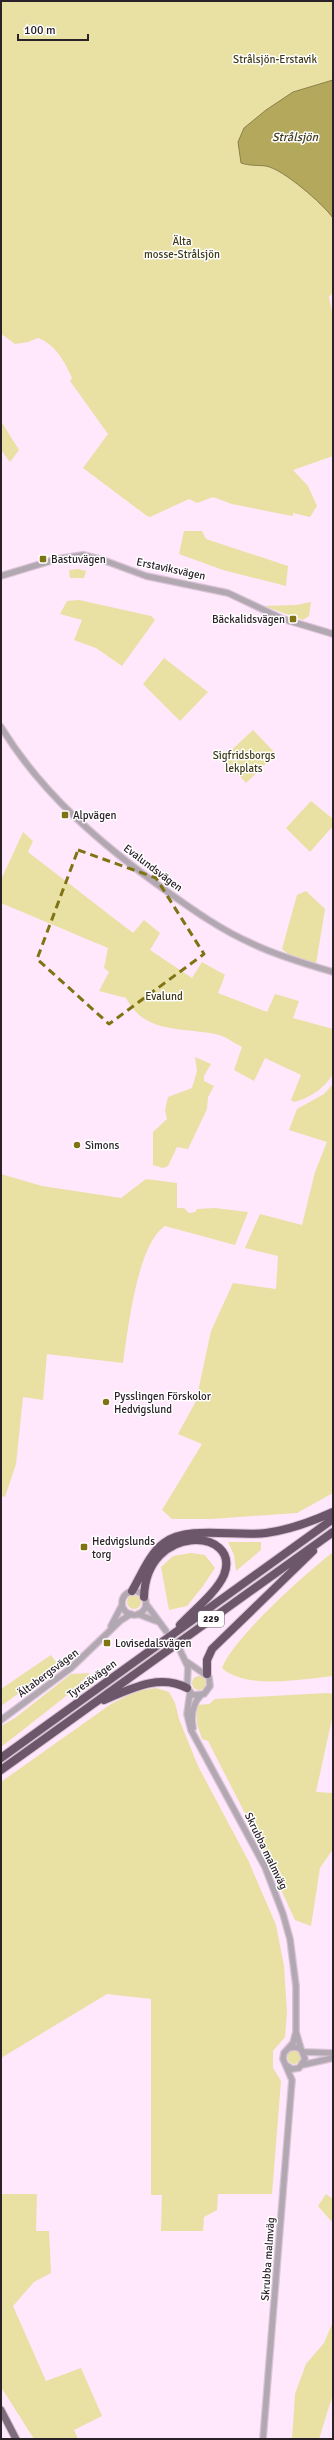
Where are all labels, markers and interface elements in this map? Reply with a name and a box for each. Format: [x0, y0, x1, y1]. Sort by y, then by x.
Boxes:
scale bar [18, 16, 88, 42]
text: 100 m [24, 23, 56, 38]
park label: Strålsjön-Erstavik [233, 53, 317, 66]
water label: Strålsjön [272, 130, 319, 145]
park label: Älta mosse-Strålsjön [144, 234, 220, 261]
place label: Bastuvägen [51, 553, 106, 566]
marker: Bastuvägen [38, 554, 48, 564]
street label: Erstaviksvägen [135, 555, 207, 583]
place label: Bäckalidsvägen [212, 613, 285, 626]
marker: Bäckalidsvägen [288, 614, 298, 624]
park label: Sigfridsborgs lekplats [213, 749, 276, 775]
place label: Alpvägen [73, 809, 116, 822]
marker: Alpvägen [60, 810, 70, 820]
street label: Evalundsvägen [121, 842, 185, 894]
park label: Evalund [145, 990, 183, 1003]
place label: Simons [85, 1139, 120, 1152]
marker: Simons [72, 1140, 82, 1150]
place label: Pysslingen Förskolor Hedvigslund [114, 1390, 211, 1416]
marker: Pysslingen Förskolor Hedvigslund [101, 1397, 111, 1407]
place label: Hedvigslunds torg [92, 1535, 155, 1561]
marker: Hedvigslunds torg [79, 1542, 89, 1552]
road number: 229 [198, 1611, 224, 1627]
place label: Lovisedalsvägen [115, 1637, 192, 1650]
marker: Lovisedalsvägen [102, 1638, 112, 1648]
street label: Ältabergsvägen [14, 1645, 81, 1700]
street label: Tyresövägen [65, 1657, 119, 1701]
street label: Skrubba malmväg [242, 1810, 290, 1892]
street label: Skrubba malmväg [259, 2217, 277, 2301]

